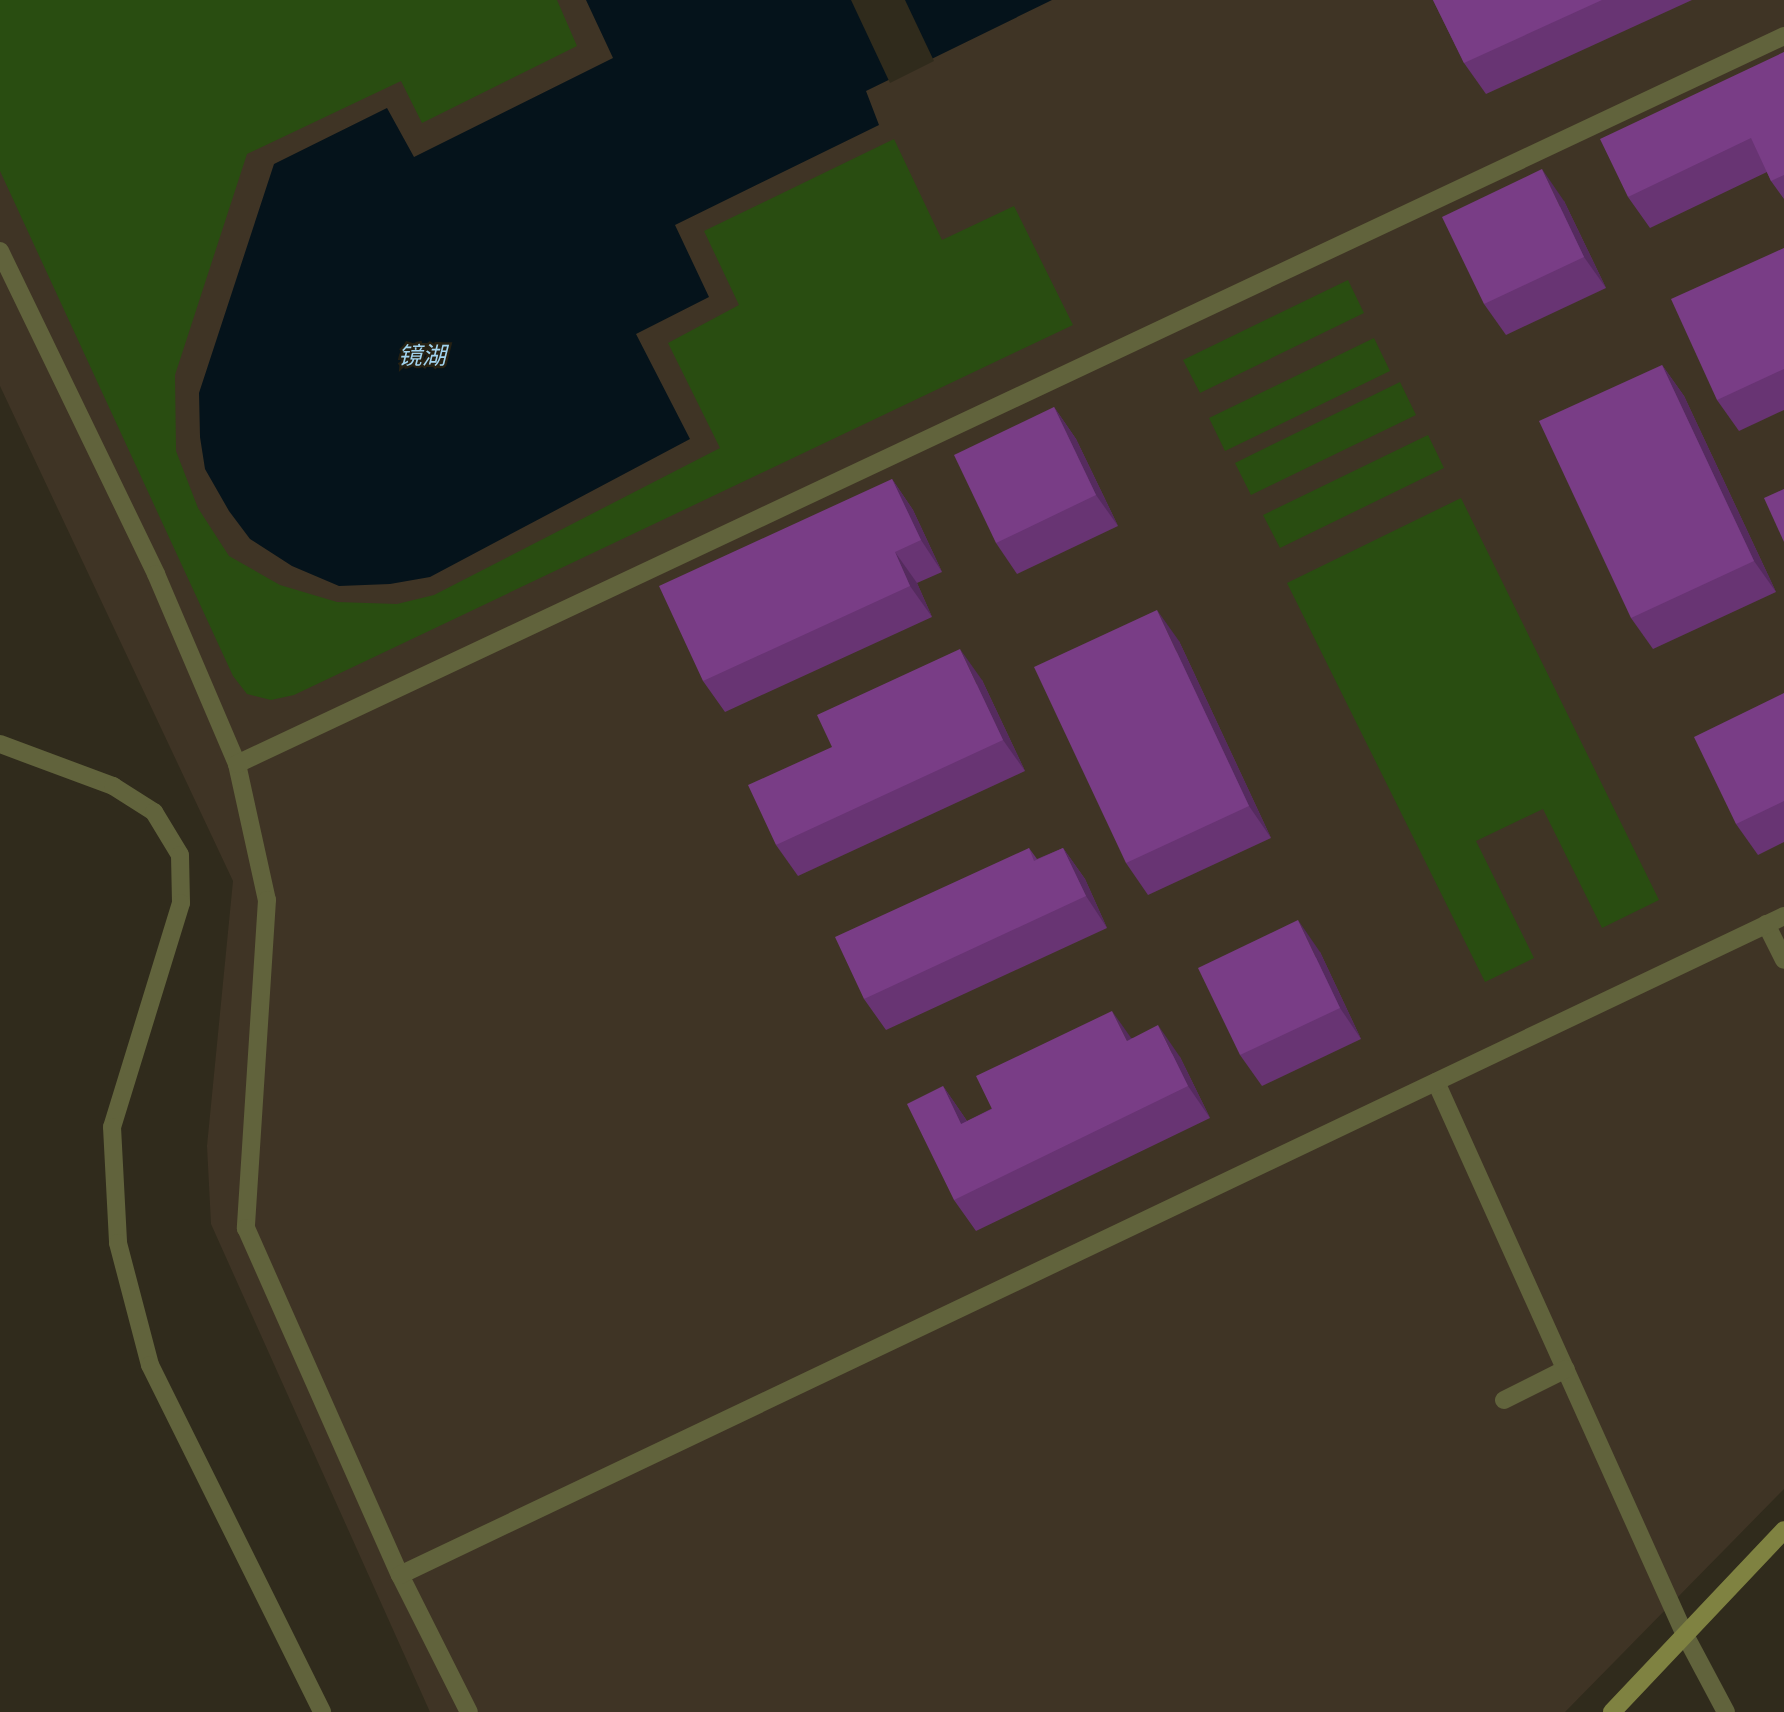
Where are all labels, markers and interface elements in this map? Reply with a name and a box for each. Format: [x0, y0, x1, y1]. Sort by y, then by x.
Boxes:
water label: 镜湖 [398, 342, 446, 370]

